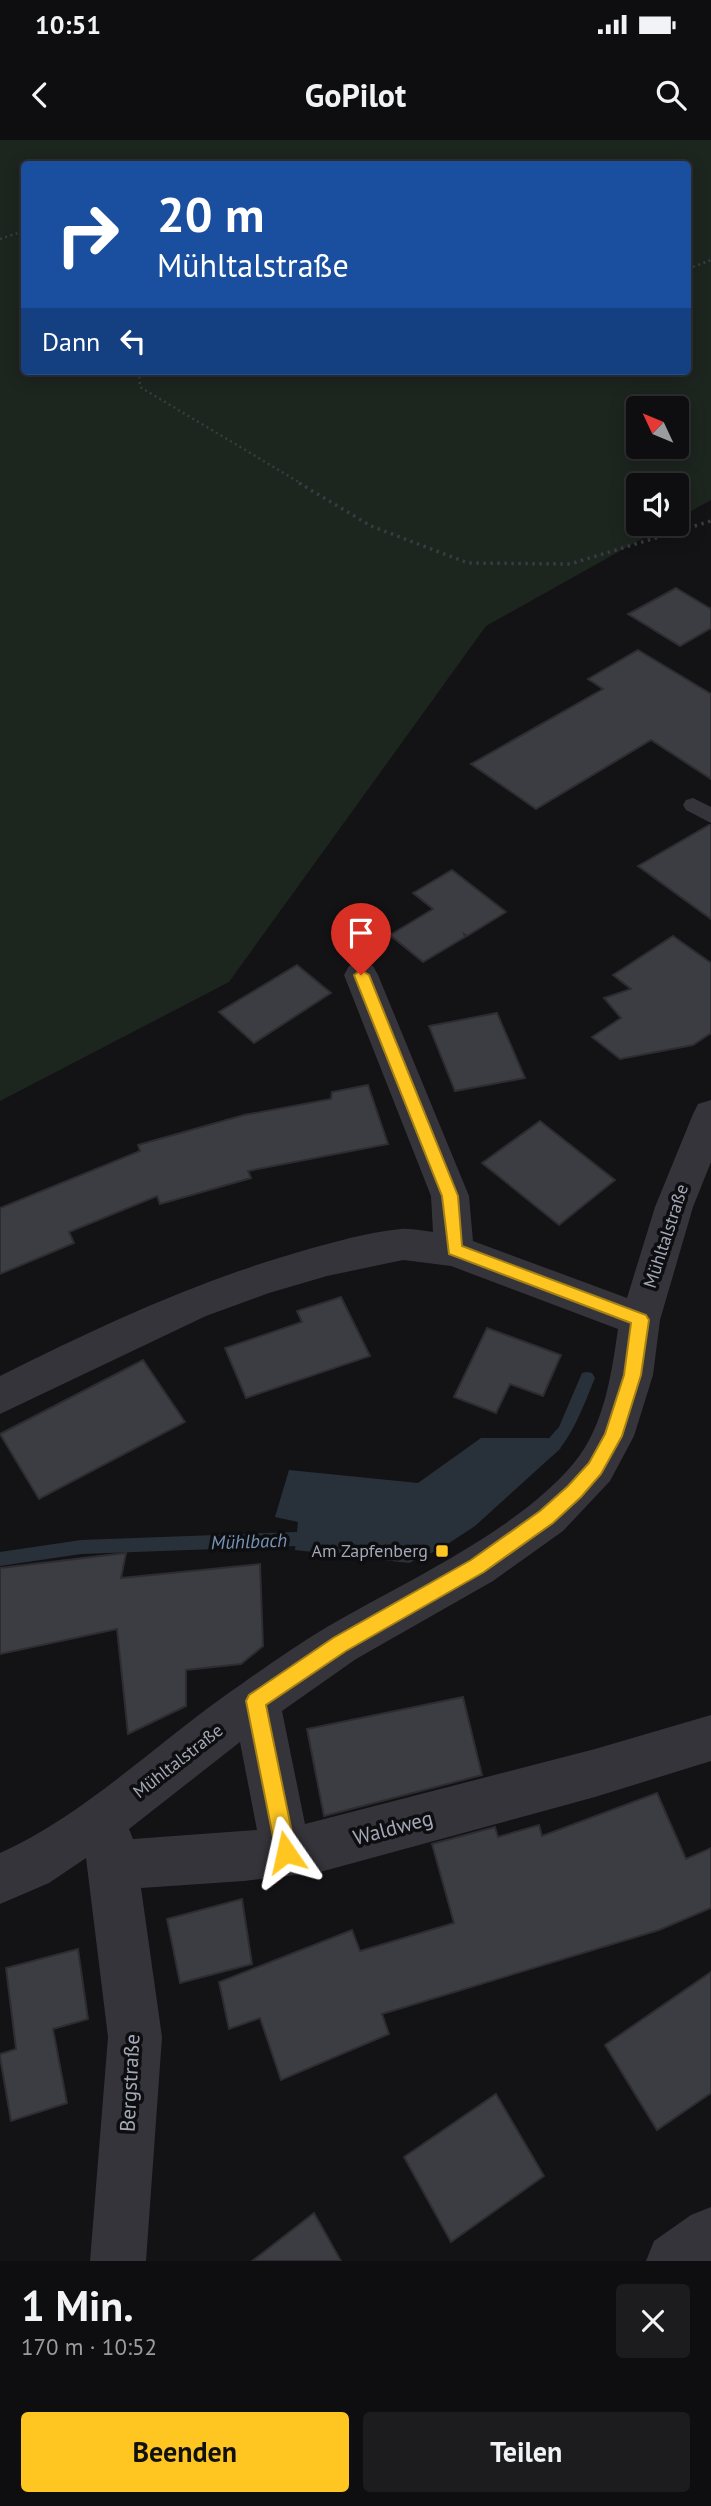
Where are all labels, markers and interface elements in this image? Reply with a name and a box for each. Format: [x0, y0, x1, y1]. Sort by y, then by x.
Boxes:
text: 10:51 [35, 8, 101, 41]
text: GoPilot [305, 74, 406, 116]
icon: back [21, 76, 59, 114]
icon: search [652, 76, 690, 114]
text: 20 m [157, 182, 264, 246]
icon: right [42, 189, 133, 280]
text: Mühltalstraße [157, 244, 349, 286]
icon: left [114, 322, 152, 360]
text: Dann [42, 325, 100, 358]
north arrow [626, 396, 690, 458]
map controls [626, 396, 689, 536]
button: sound [626, 473, 689, 536]
pin [331, 903, 391, 975]
icon: arrive [342, 914, 380, 952]
street label: Mühltalstraße [638, 1181, 693, 1291]
water label: Mühlbach [210, 1528, 288, 1554]
place label: Am Zapfenberg [311, 1539, 428, 1562]
marker: Am Zapfenberg [434, 1543, 450, 1559]
street label: Mühltalstraße [128, 1718, 227, 1803]
street label: Waldweg [350, 1804, 436, 1851]
position arrow [249, 1815, 323, 1889]
street label: Bergstraße [113, 2033, 146, 2133]
text: 1 Min. [21, 2278, 134, 2333]
button: close [616, 2284, 690, 2358]
text: 170 m · 10:52 [21, 2332, 157, 2361]
button: Beenden [21, 2412, 349, 2492]
button: Teilen [363, 2412, 690, 2492]

